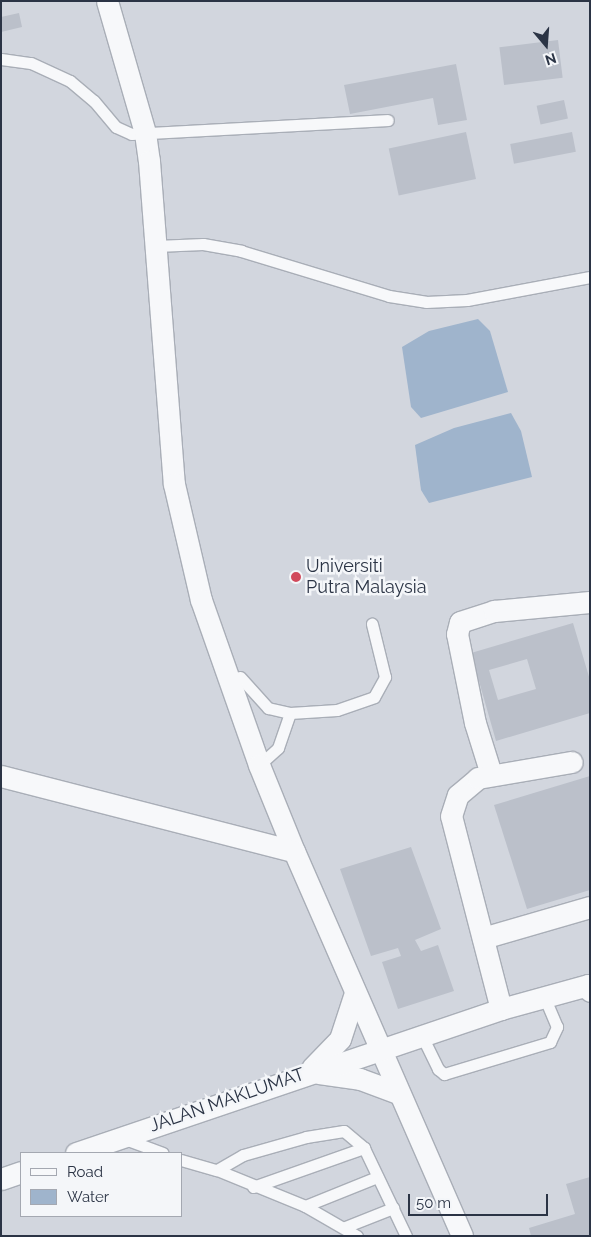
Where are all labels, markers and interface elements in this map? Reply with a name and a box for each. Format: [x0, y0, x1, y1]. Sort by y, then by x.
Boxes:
north arrow [521, 20, 571, 70]
text: N [543, 50, 558, 69]
place label: Universiti Putra Malaysia [306, 556, 426, 598]
marker: Universiti Putra Malaysia [290, 571, 302, 583]
street label: JALAN MAKLUMAT [147, 1063, 307, 1137]
legend [20, 1152, 182, 1217]
text: Road [67, 1163, 103, 1181]
scale bar [411, 1184, 551, 1216]
text: Water [67, 1188, 109, 1206]
text: 50 m [416, 1194, 451, 1212]

